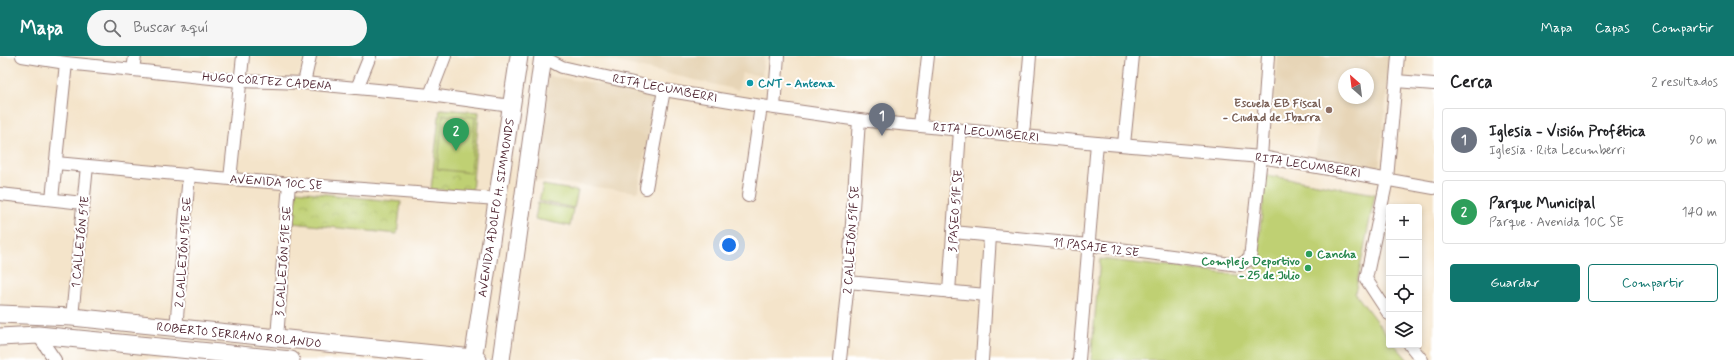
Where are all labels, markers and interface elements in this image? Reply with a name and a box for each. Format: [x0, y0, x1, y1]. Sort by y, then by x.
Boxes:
search box [87, 10, 367, 46]
text: Mapa [20, 16, 63, 41]
icon: search [101, 17, 123, 39]
text: Buscar aquí [133, 18, 209, 38]
text: Mapa [1541, 19, 1573, 37]
text: Capas [1595, 19, 1630, 37]
text: Compartir [1652, 19, 1714, 37]
north arrow [1338, 68, 1374, 104]
street label: HUGO CORTEZ CADENA [202, 69, 332, 95]
street label: RITA LECUMBERRI [611, 71, 719, 107]
text: Cerca [1450, 71, 1493, 93]
text: 2 resultados [1651, 74, 1718, 91]
place label: CNT - Antena [758, 76, 835, 92]
marker: CNT - Antena [745, 78, 755, 88]
place label: Escuela EB Fiscal - Ciudad de Ibarra [1223, 96, 1321, 126]
pin: 1 [869, 103, 895, 136]
marker: Escuela EB Fiscal - Ciudad de Ibarra [1324, 105, 1334, 115]
street label: AVENIDA ADOLFO H. SIMMONDS [475, 117, 519, 299]
pin: 2 [443, 118, 469, 151]
street label: RITA LECUMBERRI [932, 119, 1040, 147]
text: Iglesia - Visión Profética [1489, 122, 1646, 142]
text: 1 [1461, 132, 1467, 149]
text: 90 m [1689, 132, 1717, 149]
text: Iglesia · Rita Lecumberri [1489, 142, 1625, 159]
street label: RITA LECUMBERRI [1254, 150, 1362, 182]
street label: 3 PASEO 51F SE [945, 169, 967, 253]
street label: AVENIDA 10C SE [229, 172, 323, 194]
street label: 2 CALLEJÓN 51F SE [840, 185, 864, 295]
text: Parque Municipal [1489, 194, 1595, 214]
street label: 1 CALLEJÓN 51E [68, 195, 94, 289]
street label: 2 CALLEJÓN 51E SE [172, 196, 196, 308]
map controls [1386, 204, 1422, 348]
button: + [1386, 204, 1422, 240]
text: 2 [1461, 204, 1467, 221]
text: 140 m [1682, 204, 1717, 221]
street label: 3 CALLEJÓN 51E SE [272, 205, 296, 317]
text: Parque · Avenida 10C SE [1489, 214, 1624, 231]
your location [719, 235, 739, 255]
street label: 11 PASAJE 12 SE [1052, 235, 1140, 261]
button: − [1386, 240, 1422, 276]
place label: Cancha [1317, 247, 1356, 263]
marker: Cancha [1304, 249, 1314, 259]
place label: Complejo Deportivo - 25 de Julio [1201, 254, 1300, 284]
marker: Complejo Deportivo - 25 de Julio [1303, 263, 1313, 273]
button: Guardar [1450, 264, 1580, 302]
button: Compartir [1588, 264, 1718, 302]
button: locate [1386, 276, 1422, 312]
button: layers [1386, 312, 1422, 348]
street label: ROBERTO SERRANO ROLANDO [156, 319, 322, 353]

